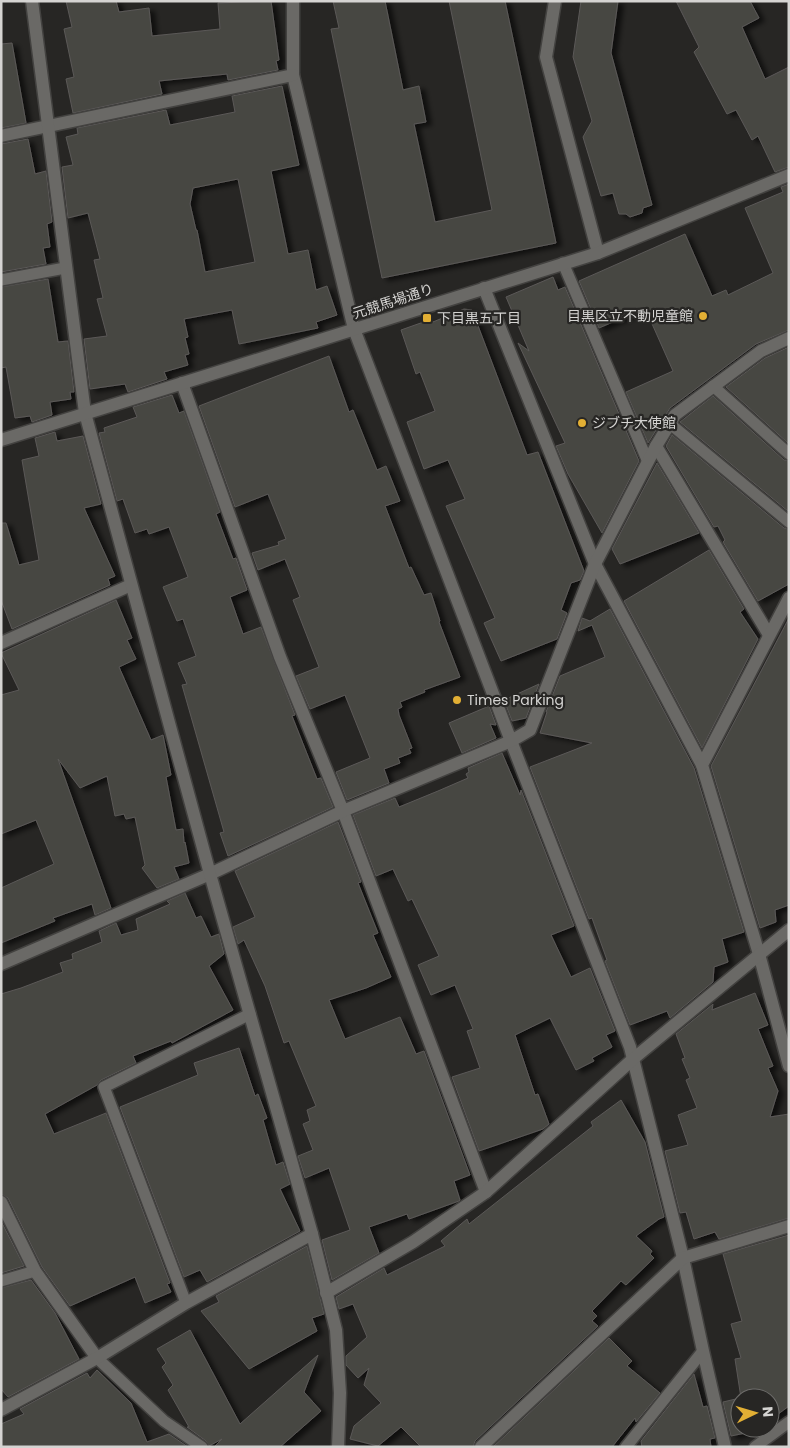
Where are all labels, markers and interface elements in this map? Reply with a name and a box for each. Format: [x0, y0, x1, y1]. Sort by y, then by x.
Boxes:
street label: 元競馬場通り [350, 279, 436, 323]
place label: 目黒区立不動児童館 [567, 306, 693, 326]
place label: 下目黒五丁目 [437, 308, 521, 328]
marker: 目黒区立不動児童館 [697, 310, 709, 322]
marker: 下目黒五丁目 [421, 312, 433, 324]
place label: ジブチ大使館 [592, 413, 676, 433]
marker: ジブチ大使館 [576, 417, 588, 429]
place label: Times Parking [467, 690, 564, 710]
marker: Times Parking [451, 694, 463, 706]
north arrow [730, 1388, 780, 1438]
text: N [758, 1406, 778, 1418]

